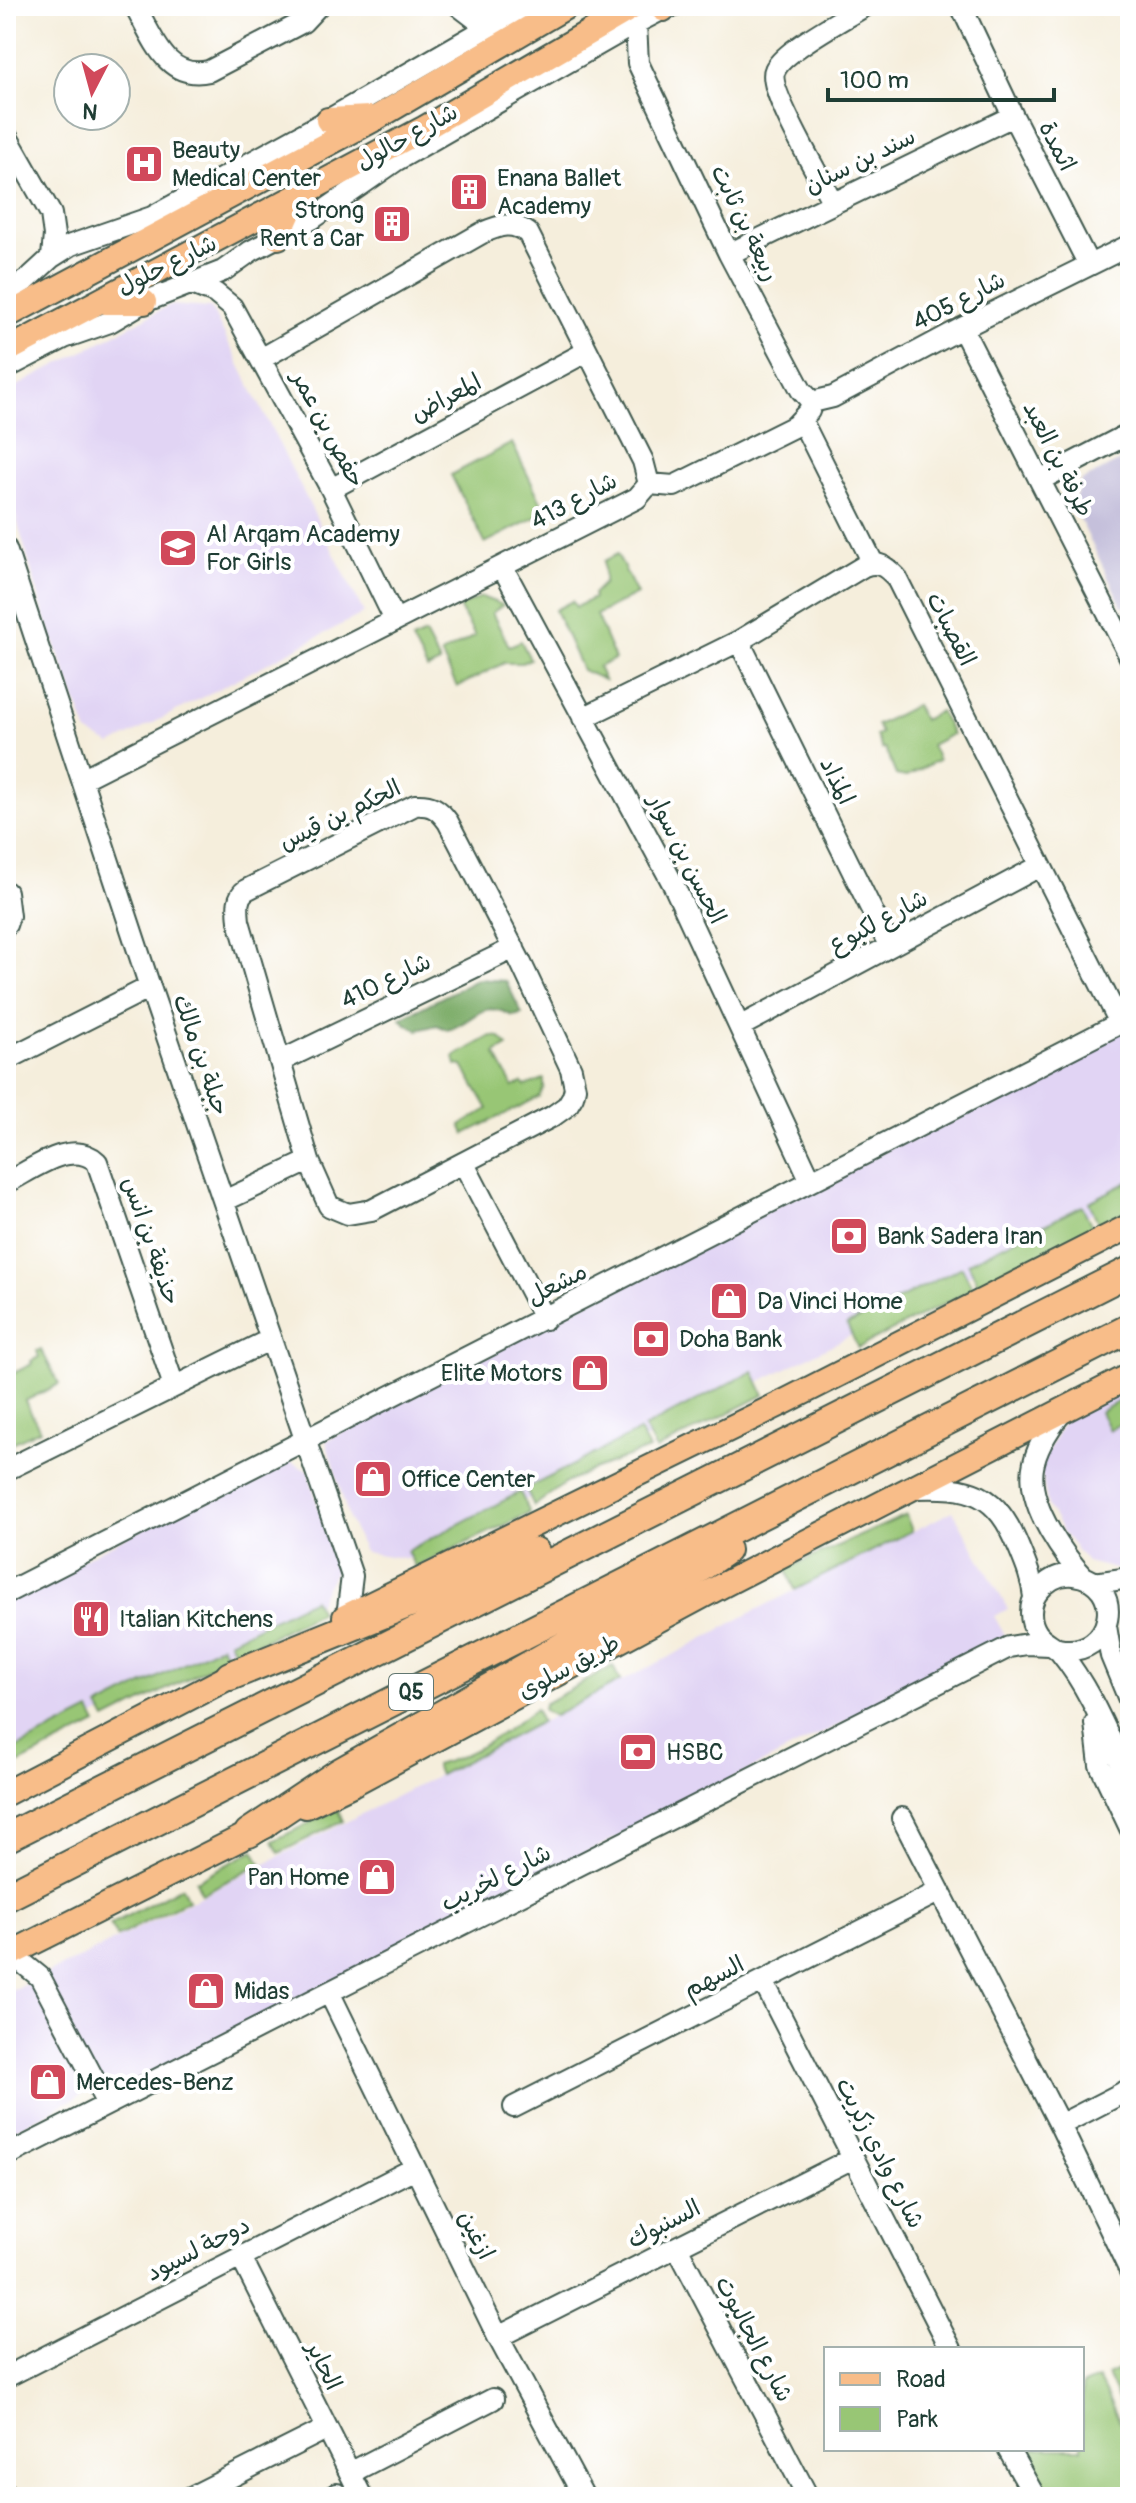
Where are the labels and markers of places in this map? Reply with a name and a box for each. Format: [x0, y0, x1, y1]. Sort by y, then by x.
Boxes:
place label: Beauty Medical Center [172, 136, 321, 193]
hospital icon: Beauty Medical Center [123, 143, 165, 185]
place label: Enana Ballet Academy [497, 164, 621, 221]
building icon: Enana Ballet Academy [448, 171, 490, 213]
place label: Strong Rent a Car [260, 196, 364, 253]
building icon: Strong Rent a Car [371, 203, 413, 245]
place label: Al Arqam Academy For Girls [206, 520, 400, 577]
school or university icon: Al Arqam Academy For Girls [157, 527, 199, 569]
bank icon: Bank Sadera Iran [828, 1215, 870, 1257]
place label: Bank Sadera Iran [877, 1222, 1043, 1251]
shop icon: Da Vinci Home [708, 1280, 750, 1322]
place label: Da Vinci Home [757, 1287, 903, 1316]
bank icon: Doha Bank [630, 1318, 672, 1360]
place label: Doha Bank [679, 1325, 782, 1354]
shop icon: Elite Motors [569, 1352, 611, 1394]
place label: Elite Motors [441, 1359, 562, 1388]
shop icon: Office Center [352, 1458, 394, 1500]
place label: Office Center [401, 1465, 535, 1494]
restaurant icon: Italian Kitchens [70, 1598, 112, 1640]
place label: Italian Kitchens [119, 1605, 273, 1634]
bank icon: HSBC [617, 1731, 659, 1773]
place label: HSBC [666, 1738, 724, 1767]
shop icon: Pan Home [356, 1856, 398, 1898]
place label: Pan Home [247, 1863, 349, 1892]
shop icon: Midas [185, 1970, 227, 2012]
place label: Midas [234, 1977, 289, 2006]
shop icon: Mercedes-Benz [27, 2061, 69, 2103]
place label: Mercedes-Benz [76, 2068, 234, 2097]

